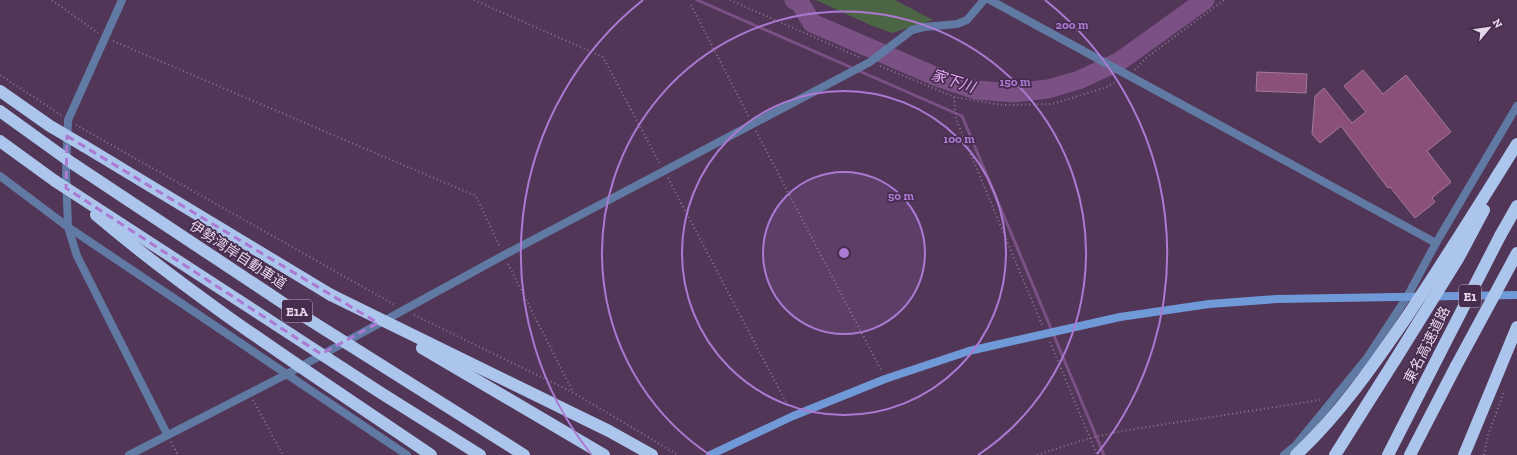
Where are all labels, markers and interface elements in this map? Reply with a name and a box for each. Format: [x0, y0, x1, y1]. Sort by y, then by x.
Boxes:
north arrow [1469, 8, 1509, 48]
text: N [1490, 17, 1505, 31]
text: 200 m [1055, 18, 1089, 32]
water label: 家下川 [929, 65, 979, 97]
text: 150 m [1000, 75, 1031, 89]
text: 100 m [943, 132, 975, 146]
text: 50 m [888, 189, 914, 203]
street label: 伊勢湾岸自動車道 [186, 217, 290, 293]
centre of rings [837, 246, 851, 260]
road number: E1 [1459, 285, 1481, 307]
road number: E1A [282, 300, 312, 322]
street label: 東名高速道路 [1400, 304, 1454, 386]

